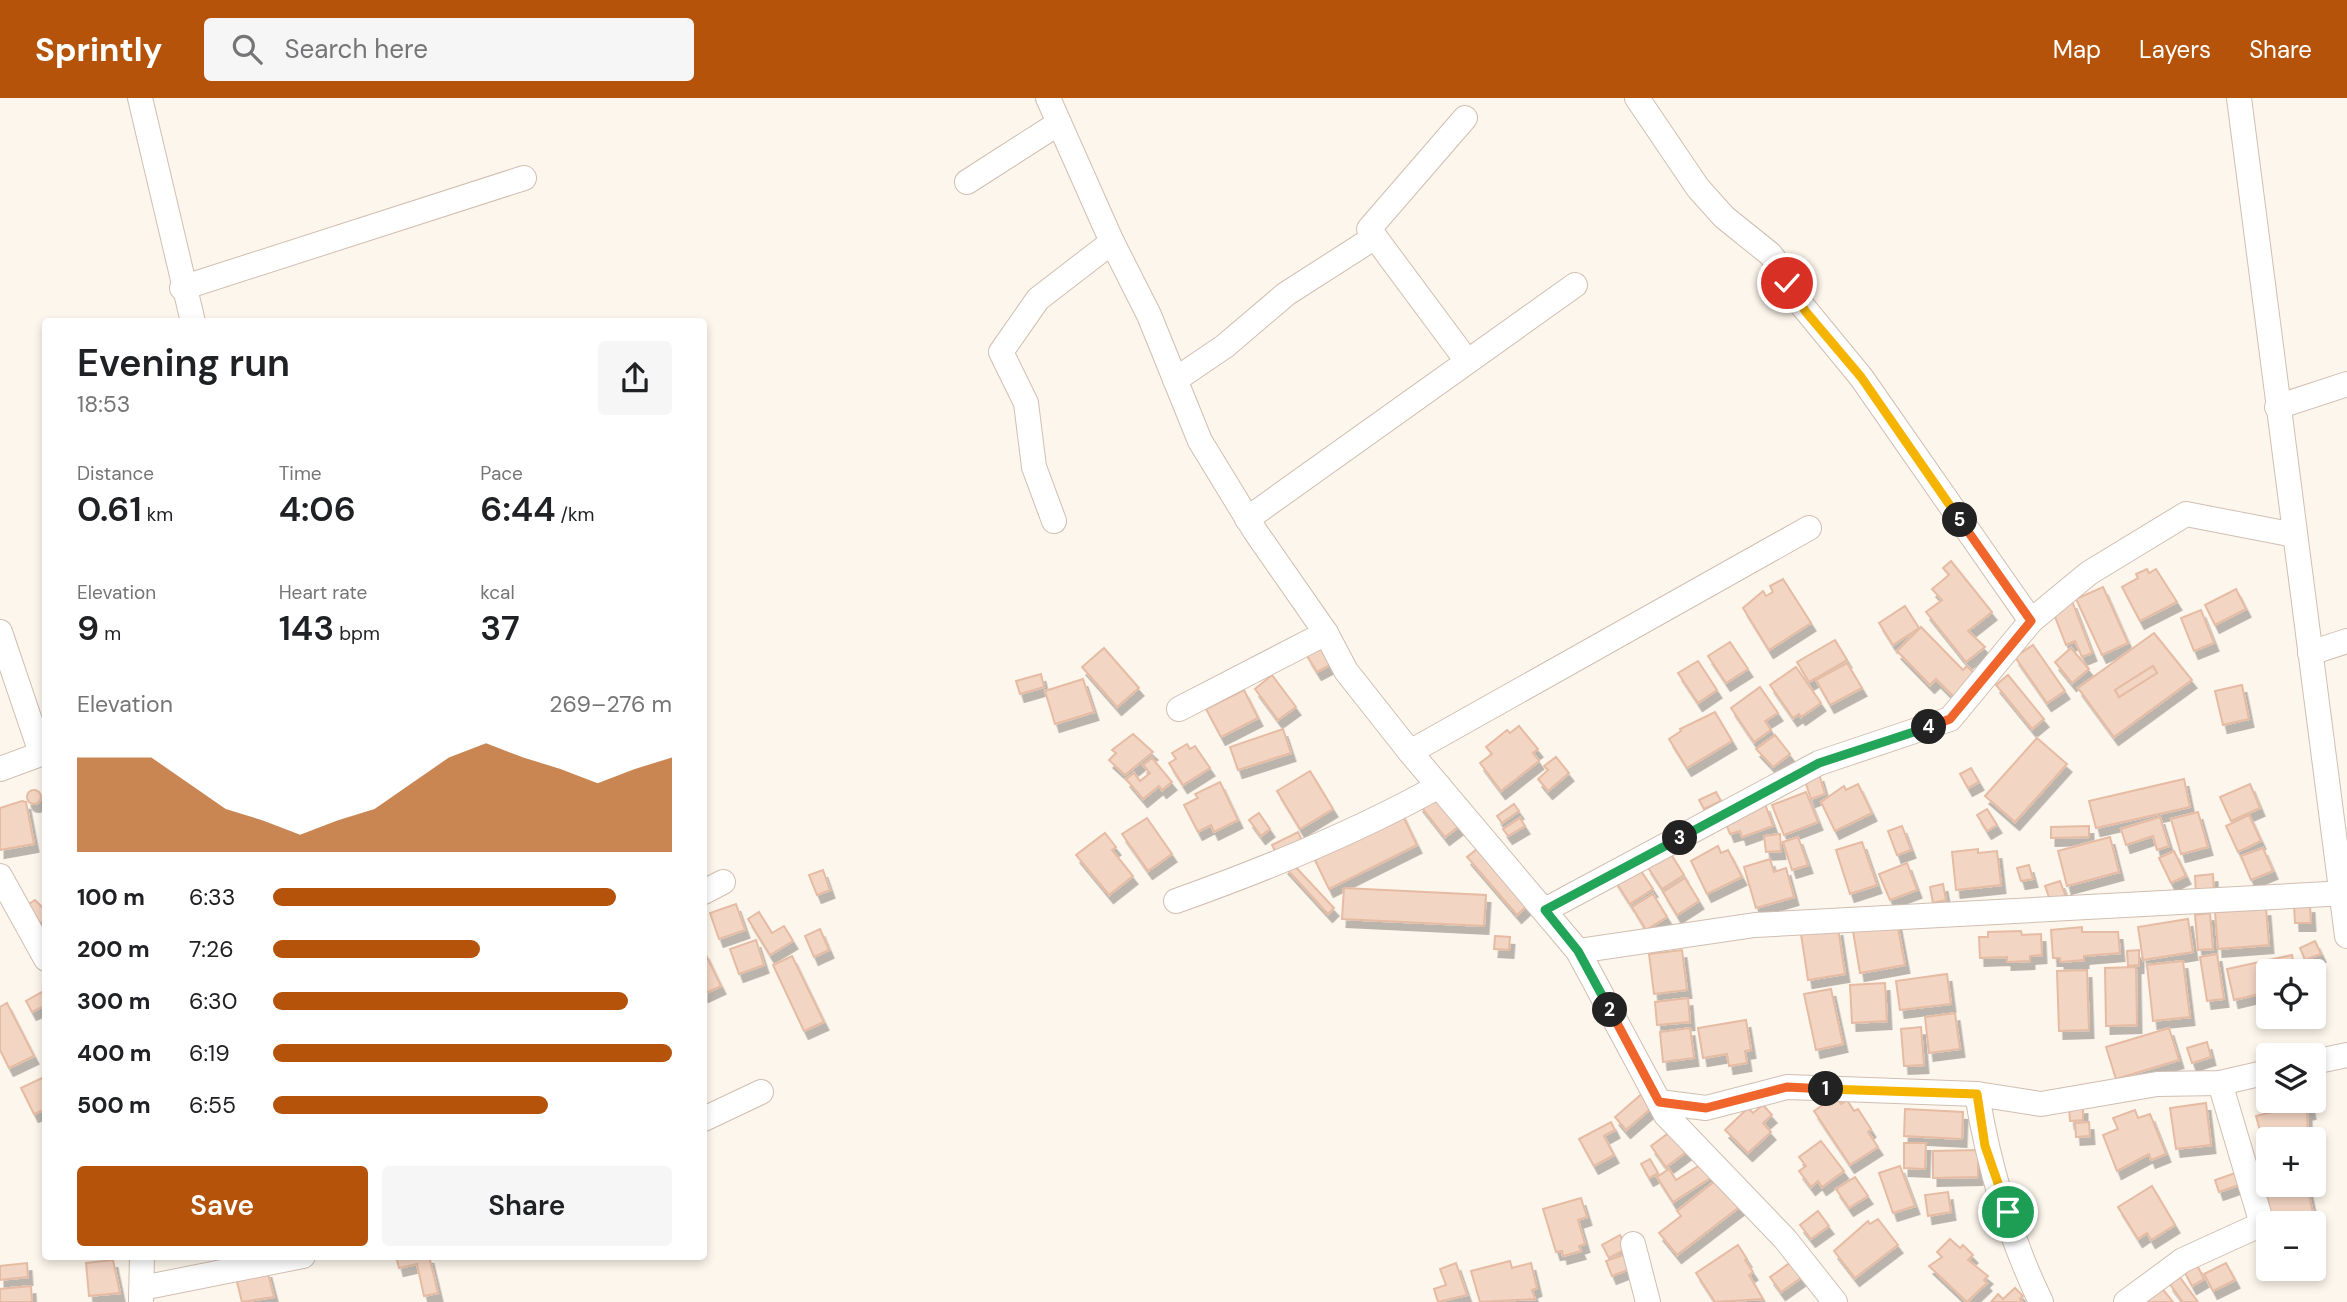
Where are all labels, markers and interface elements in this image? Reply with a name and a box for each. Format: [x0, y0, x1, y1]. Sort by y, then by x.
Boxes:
search box [204, 18, 694, 81]
text: Sprintly [35, 28, 162, 71]
icon: search [228, 30, 266, 68]
text: Search here [284, 32, 428, 66]
text: Map [2053, 34, 2101, 65]
text: Layers [2139, 34, 2211, 65]
text: Share [2249, 34, 2312, 65]
pin [1757, 253, 1817, 313]
icon: check [1768, 264, 1806, 302]
text: Evening run [77, 338, 290, 388]
button: share [598, 341, 672, 415]
text: 18:53 [77, 389, 130, 419]
text: Distance [77, 461, 154, 486]
text: Time [279, 461, 322, 486]
text: Pace [480, 461, 523, 486]
text: 0.61 [77, 486, 142, 532]
text: 4:06 [279, 486, 356, 532]
text: 6:44 [480, 486, 556, 532]
text: km [142, 502, 173, 527]
text: /km [556, 502, 595, 527]
pin: 5 [1942, 502, 1978, 538]
text: 5 [1954, 507, 1965, 532]
text: Elevation [77, 580, 156, 605]
text: Heart rate [279, 580, 367, 605]
text: kcal [480, 580, 515, 605]
text: 9 [77, 605, 99, 651]
text: 143 [279, 605, 334, 651]
text: 37 [480, 605, 520, 651]
text: m [99, 621, 121, 646]
text: bpm [334, 621, 380, 646]
text: Elevation [77, 689, 173, 719]
text: 269–276 m [549, 689, 672, 719]
pin: 4 [1912, 710, 1946, 744]
text: 4 [1922, 714, 1935, 739]
pin: 3 [1662, 820, 1698, 856]
text: 3 [1674, 825, 1685, 850]
text: 100 m [77, 882, 145, 912]
text: 6:33 [189, 882, 235, 912]
text: 200 m [77, 934, 150, 964]
text: 7:26 [189, 934, 234, 964]
map controls [2256, 959, 2326, 1281]
button: locate [2256, 959, 2326, 1029]
text: 300 m [77, 986, 150, 1016]
text: 6:30 [189, 986, 237, 1016]
pin: 2 [1592, 992, 1628, 1028]
text: 2 [1604, 997, 1615, 1022]
text: 400 m [77, 1038, 151, 1068]
text: 6:19 [189, 1038, 230, 1068]
button: layers [2256, 1043, 2326, 1113]
pin: 1 [1808, 1072, 1843, 1107]
text: 1 [1822, 1076, 1829, 1101]
text: 500 m [77, 1090, 151, 1120]
text: 6:55 [189, 1090, 236, 1120]
button: + [2256, 1127, 2326, 1197]
button: Save [77, 1166, 368, 1246]
button: Share [382, 1166, 672, 1246]
pin [1978, 1182, 2038, 1242]
icon: arrive [1989, 1193, 2027, 1231]
button: − [2256, 1211, 2326, 1281]

